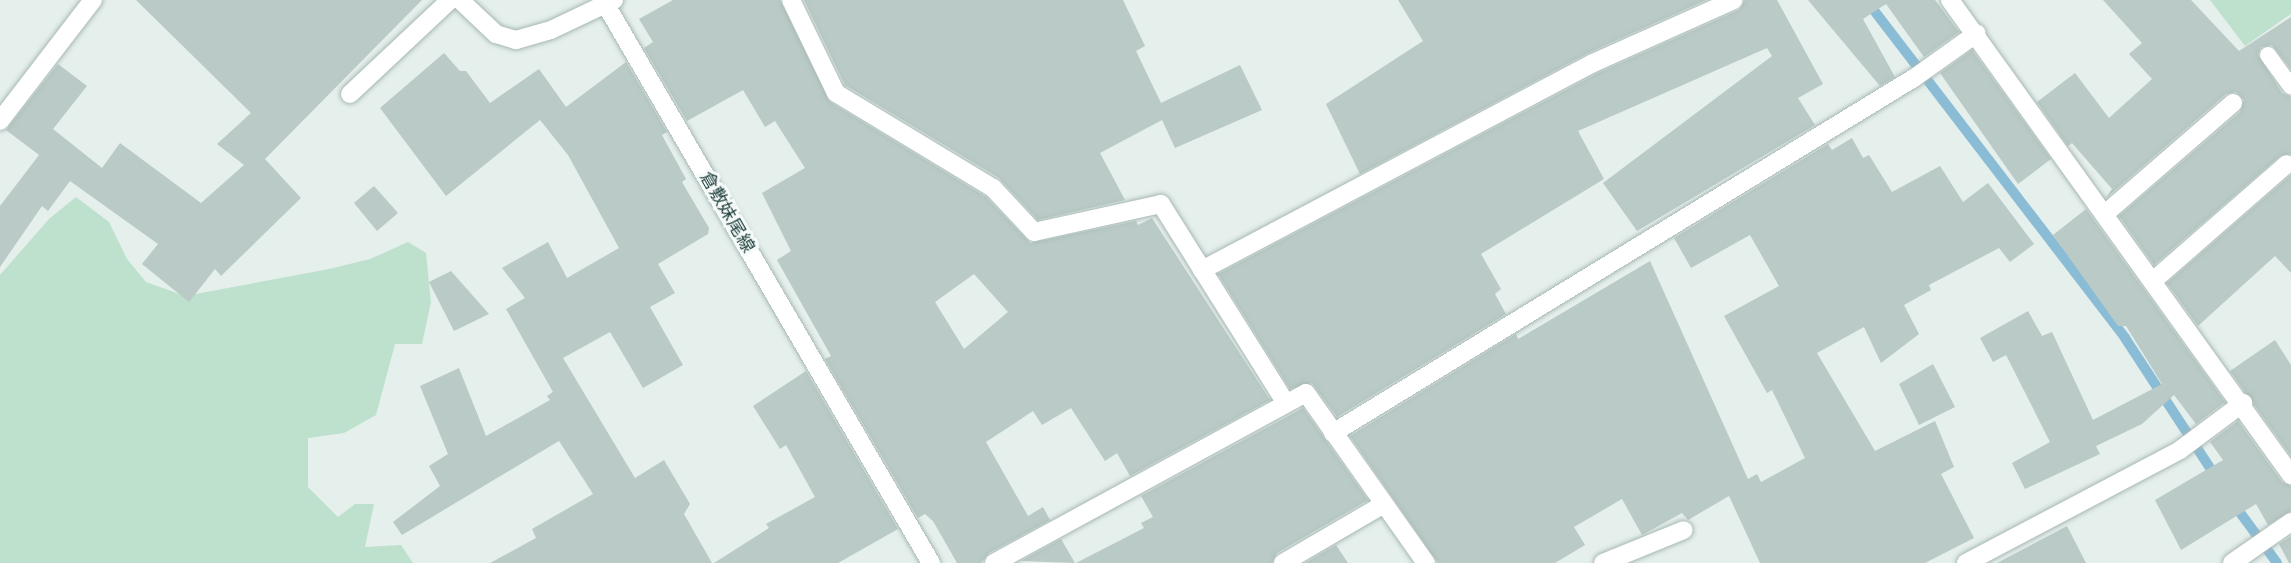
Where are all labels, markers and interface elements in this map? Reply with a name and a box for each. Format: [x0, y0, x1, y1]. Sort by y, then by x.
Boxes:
street label: 倉敷妹尾線 [695, 168, 759, 256]

